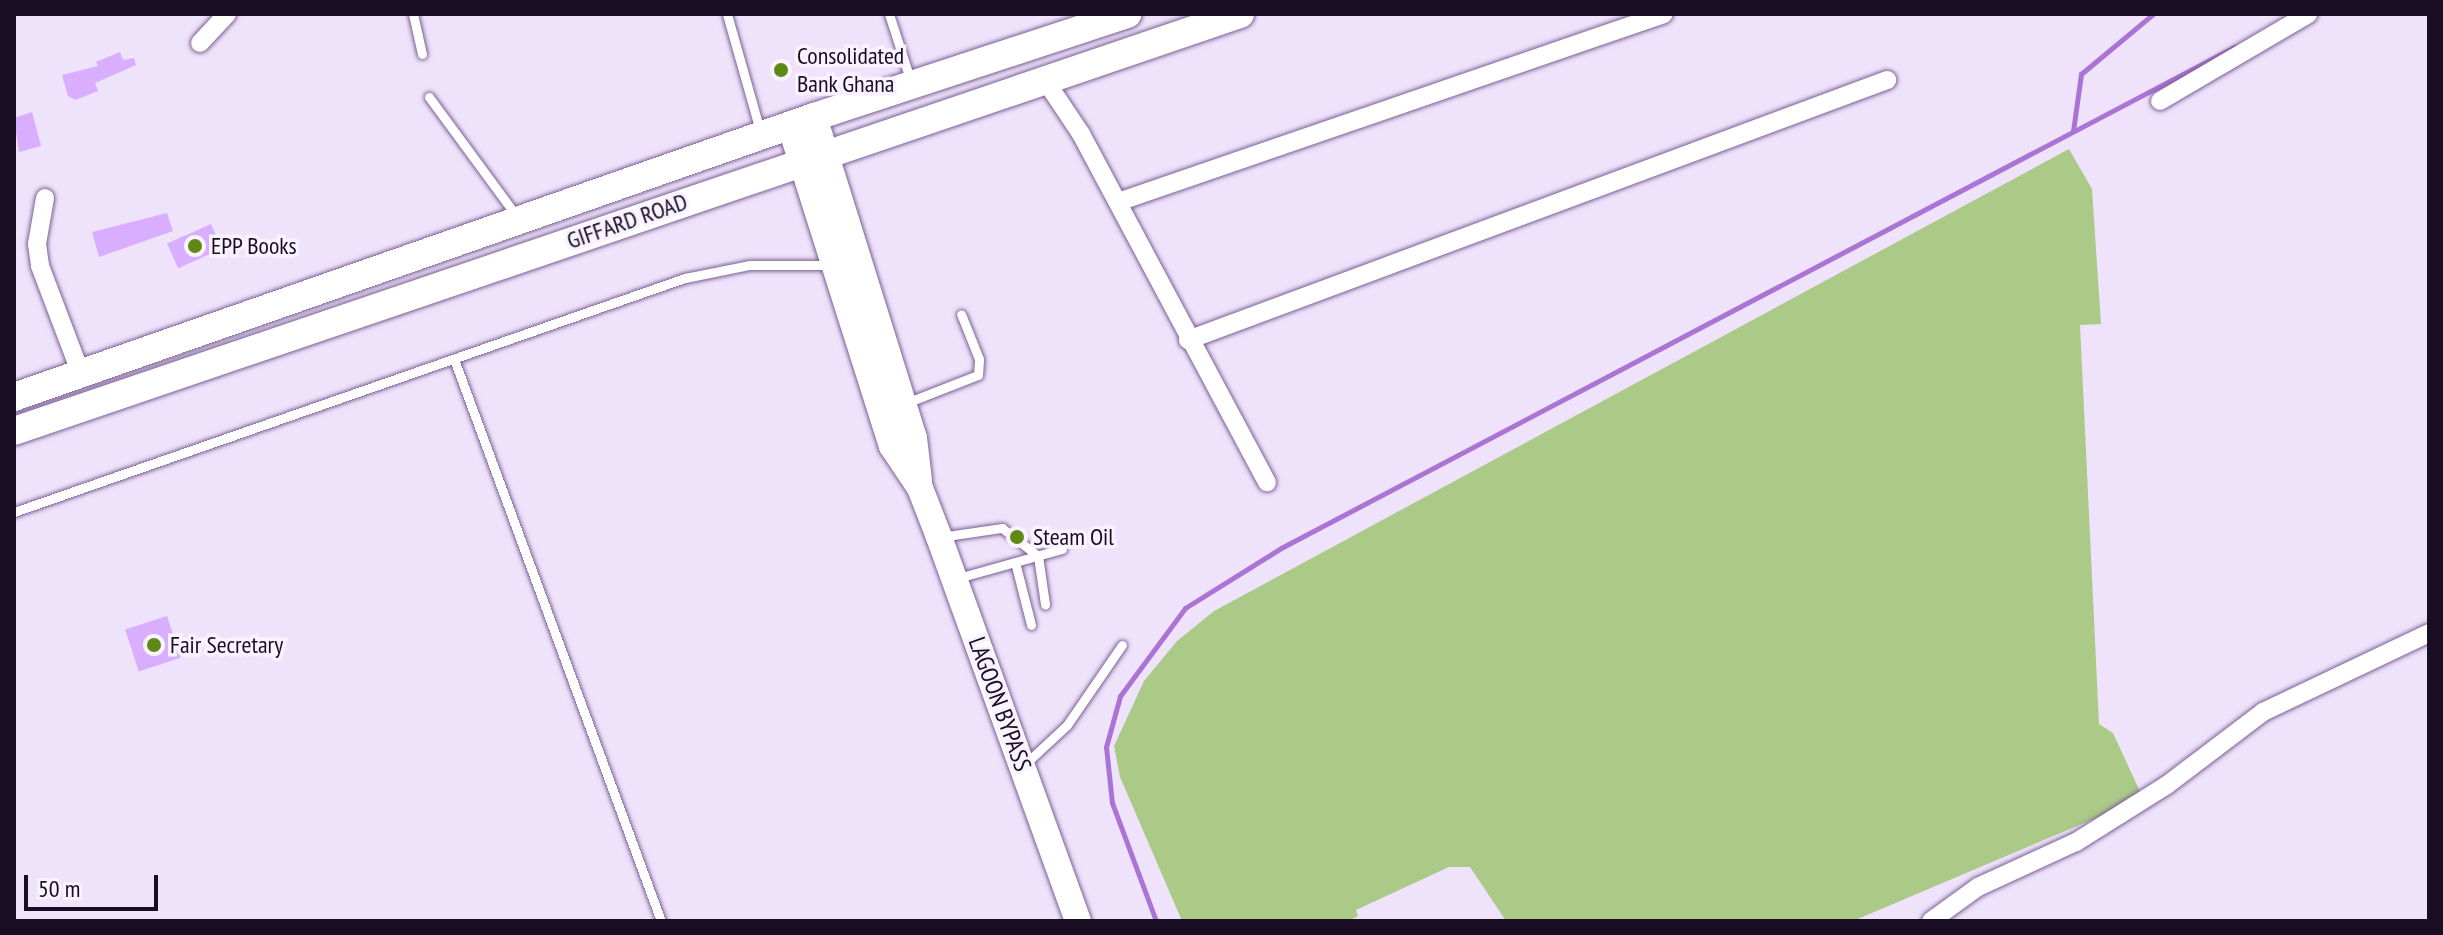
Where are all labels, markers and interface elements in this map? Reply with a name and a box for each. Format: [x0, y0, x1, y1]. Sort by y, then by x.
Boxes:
place label: Consolidated Bank Ghana [797, 42, 904, 98]
marker: Consolidated Bank Ghana [772, 61, 790, 79]
street label: GIFFARD ROAD [563, 187, 691, 255]
place label: EPP Books [211, 232, 297, 260]
marker: EPP Books [186, 237, 204, 255]
place label: Steam Oil [1033, 523, 1114, 551]
marker: Steam Oil [1008, 528, 1026, 546]
place label: Fair Secretary [170, 631, 283, 659]
street label: LAGOON BYPASS [962, 633, 1038, 775]
marker: Fair Secretary [145, 636, 163, 654]
scale bar [28, 859, 162, 909]
text: 50 m [38, 873, 80, 904]

